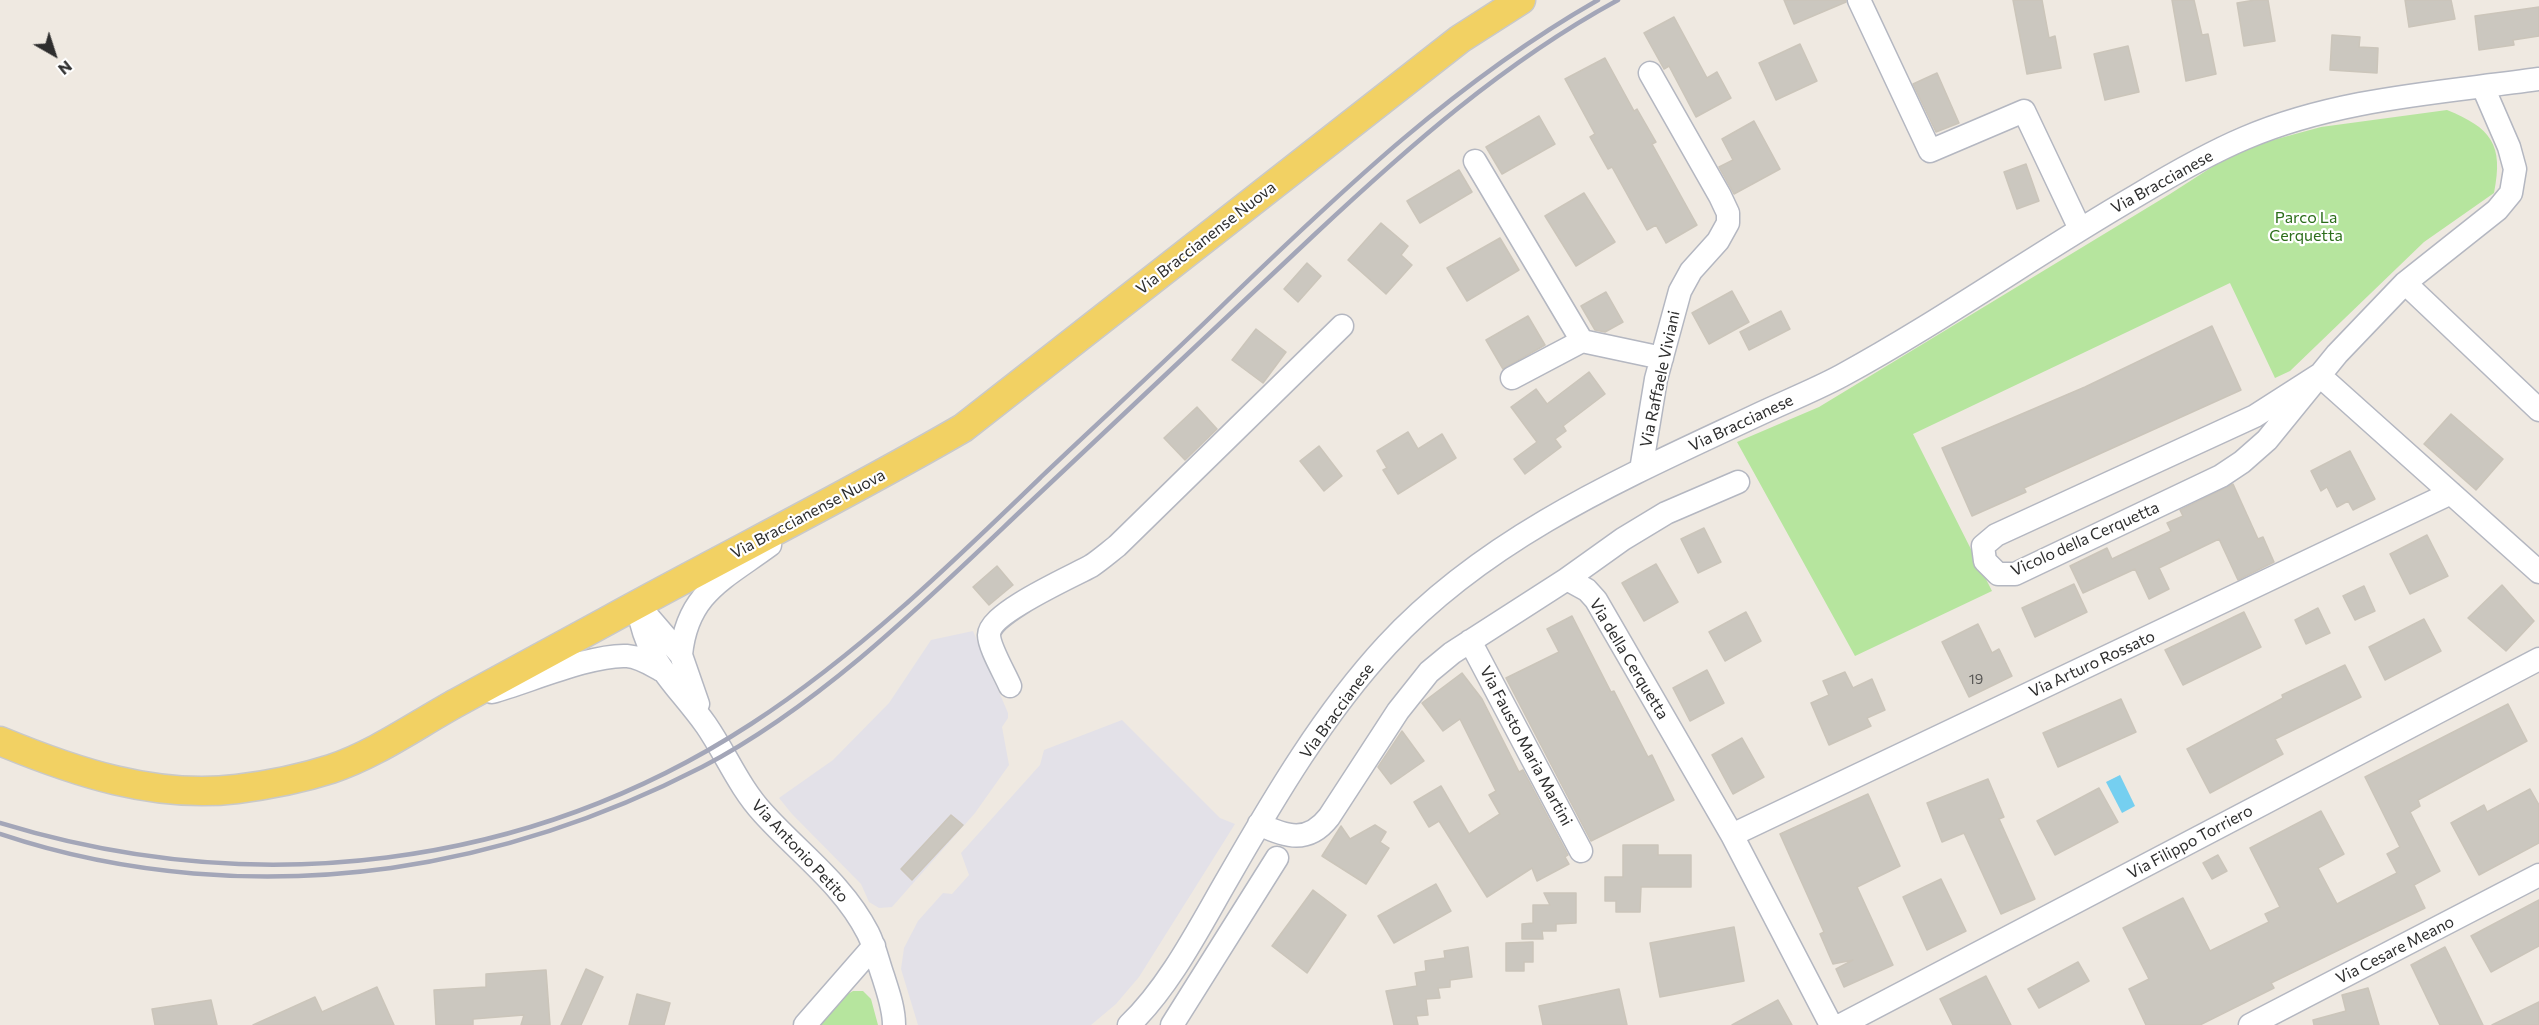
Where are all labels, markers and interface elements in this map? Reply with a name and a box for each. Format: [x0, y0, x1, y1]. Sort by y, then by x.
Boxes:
north arrow [24, 24, 84, 84]
text: N [55, 57, 76, 80]
street label: Via Braccianese [2108, 146, 2216, 218]
street label: Via Braccianense Nuova [1132, 177, 1280, 299]
park label: Parco La Cerquetta [2269, 208, 2343, 246]
street label: Via Raffaele Viviani [1636, 309, 1684, 449]
street label: Via Braccianese [1686, 390, 1796, 456]
street label: Via Braccianense Nuova [728, 465, 888, 563]
street label: Vicolo della Cerquetta [2008, 498, 2162, 580]
street label: Via della Cerquetta [1585, 595, 1673, 723]
street label: Via Arturo Rossato [2026, 626, 2158, 702]
street label: Via Braccianese [1296, 660, 1378, 762]
street label: Via Fausto Maria Martini [1476, 663, 1576, 829]
house number: 19 [1969, 671, 1983, 687]
street label: Via Antonio Petito [747, 796, 853, 906]
street label: Via Filippo Torriero [2124, 801, 2256, 883]
street label: Via Cesare Meano [2333, 912, 2457, 988]

